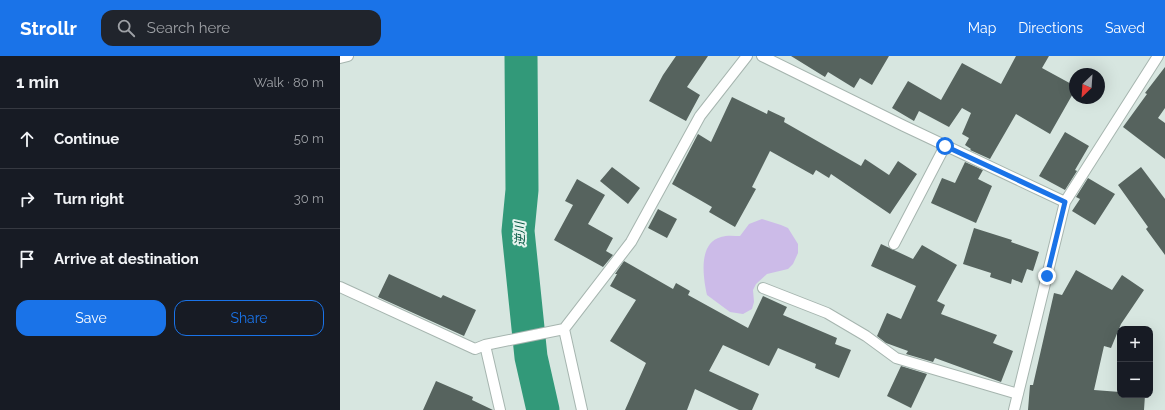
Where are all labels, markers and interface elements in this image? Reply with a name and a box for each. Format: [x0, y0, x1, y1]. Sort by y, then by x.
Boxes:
search box [101, 10, 381, 46]
text: Strollr [20, 17, 77, 39]
icon: search [115, 17, 137, 39]
text: Search here [147, 19, 230, 37]
text: Map [968, 20, 996, 36]
text: Directions [1018, 20, 1083, 36]
text: Saved [1105, 20, 1145, 36]
north arrow [1069, 68, 1105, 104]
text: 1 min [16, 72, 59, 92]
text: Walk · 80 m [254, 75, 324, 90]
icon: ahead [16, 128, 38, 150]
text: Continue [54, 130, 119, 148]
text: 50 m [294, 131, 324, 146]
route start [936, 137, 954, 155]
icon: right [16, 188, 38, 210]
text: Turn right [54, 190, 124, 208]
text: 30 m [294, 191, 324, 206]
water label: 逆川 [513, 220, 527, 246]
icon: arrive [16, 248, 38, 270]
text: Arrive at destination [54, 250, 199, 268]
route end [1038, 267, 1056, 285]
button: Save [16, 300, 166, 336]
button: Share [174, 300, 324, 336]
map controls [1117, 326, 1153, 398]
button: + [1117, 326, 1153, 362]
button: − [1117, 362, 1153, 398]

